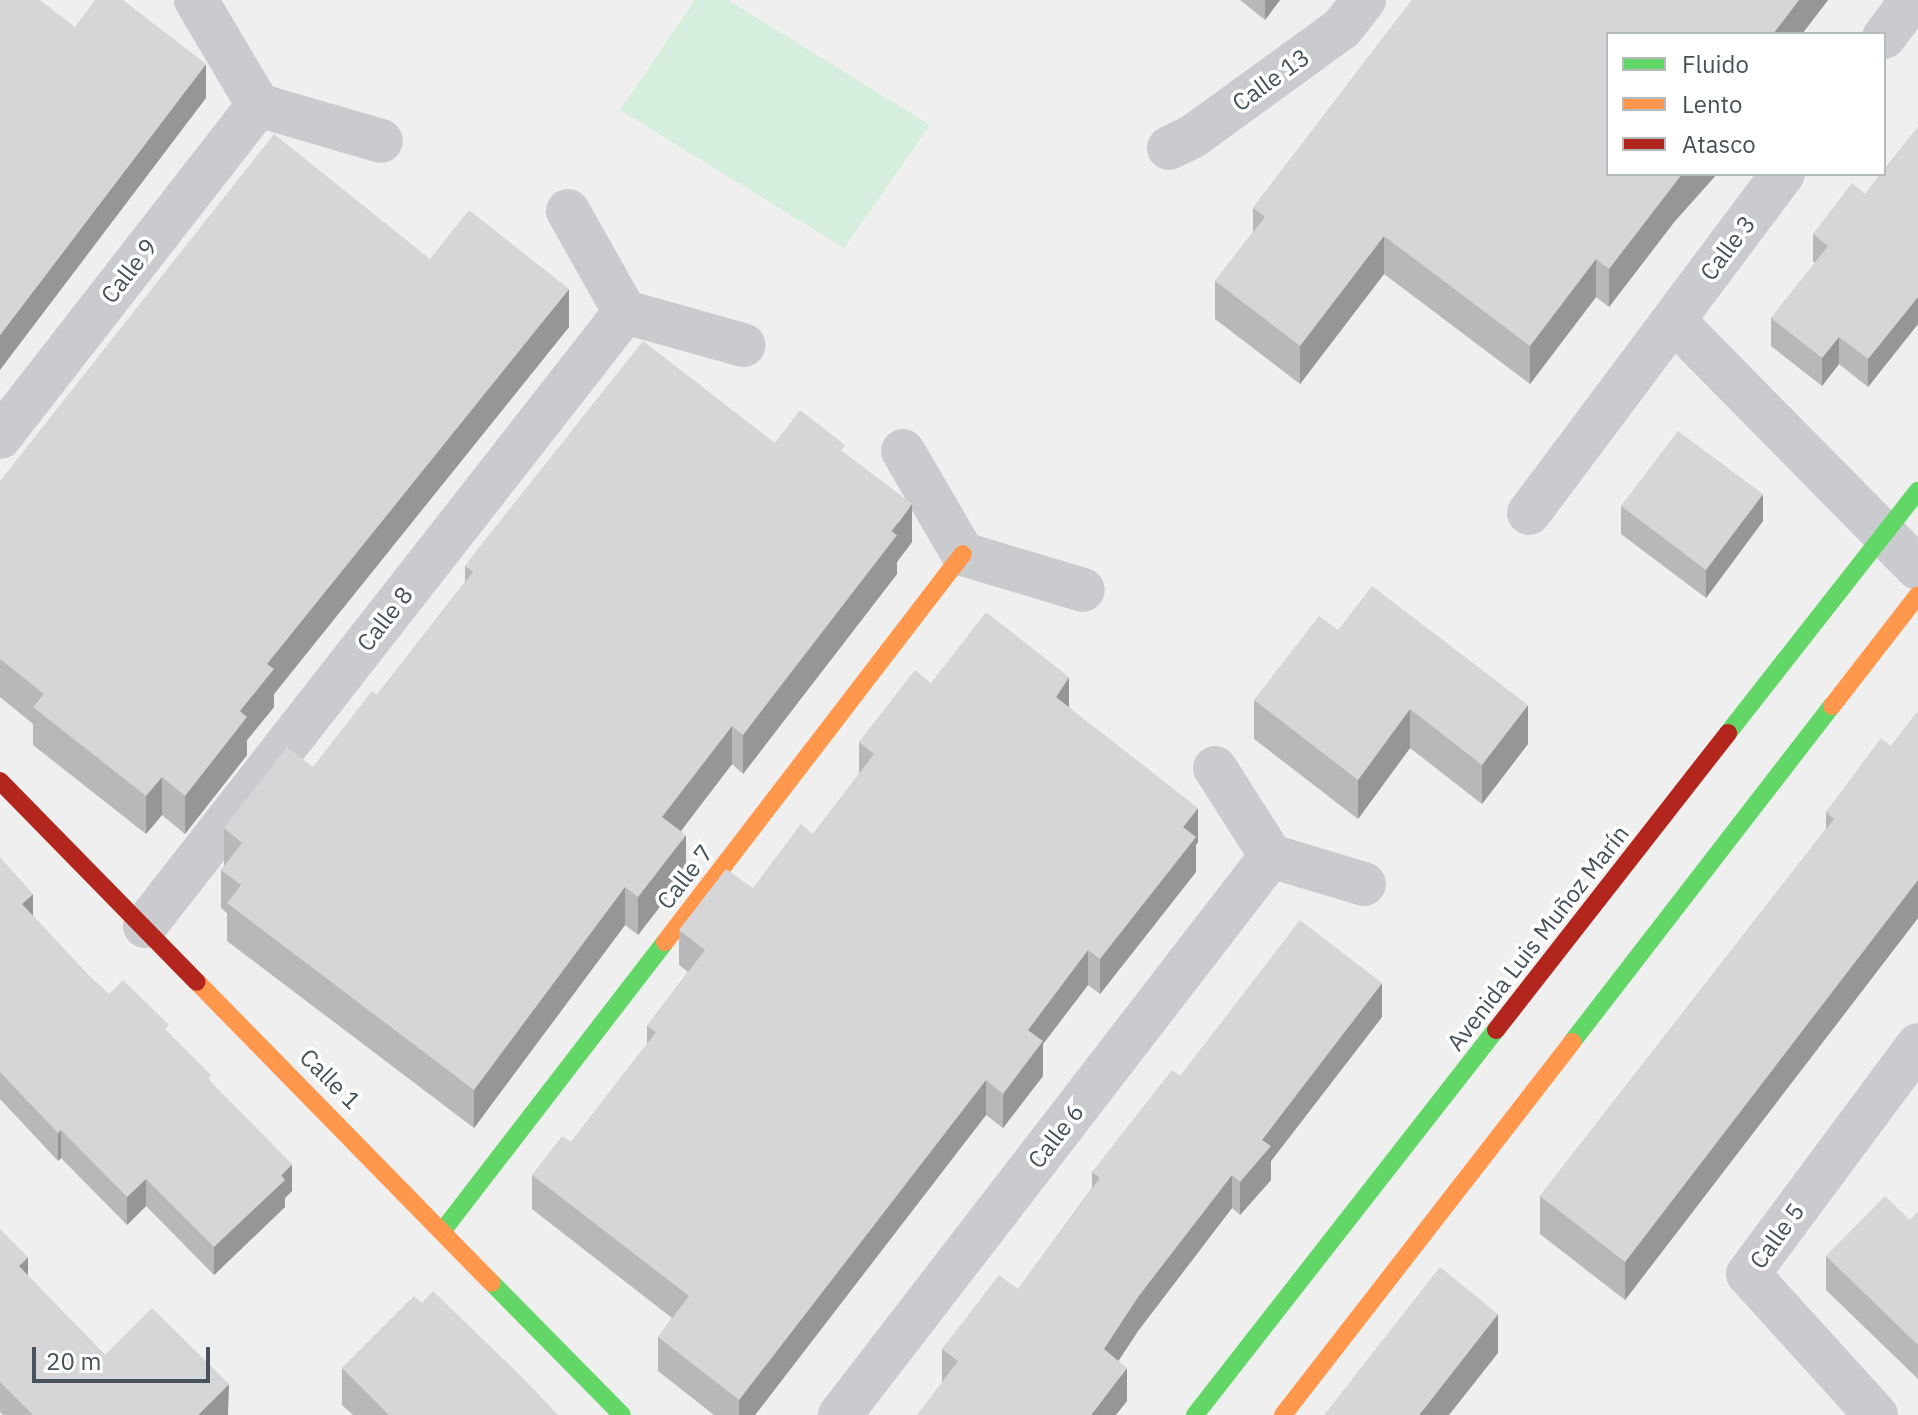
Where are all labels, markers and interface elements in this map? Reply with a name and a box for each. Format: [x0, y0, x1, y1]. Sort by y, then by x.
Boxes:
legend [1606, 32, 1886, 176]
street label: Calle 13 [1227, 42, 1315, 118]
text: Fluido [1682, 48, 1749, 80]
text: Lento [1682, 88, 1742, 120]
text: Atasco [1682, 128, 1756, 160]
street label: Calle 3 [1694, 210, 1762, 286]
street label: Calle 9 [95, 233, 163, 309]
street label: Calle 8 [351, 581, 419, 657]
street label: Avenida Luis Muñoz Marín [1441, 820, 1635, 1056]
street label: Calle 7 [651, 839, 719, 915]
street label: Calle 1 [294, 1043, 366, 1115]
street label: Calle 6 [1022, 1098, 1090, 1174]
street label: Calle 5 [1744, 1198, 1810, 1274]
scale bar [36, 1331, 214, 1381]
text: 20 m [46, 1345, 101, 1377]

